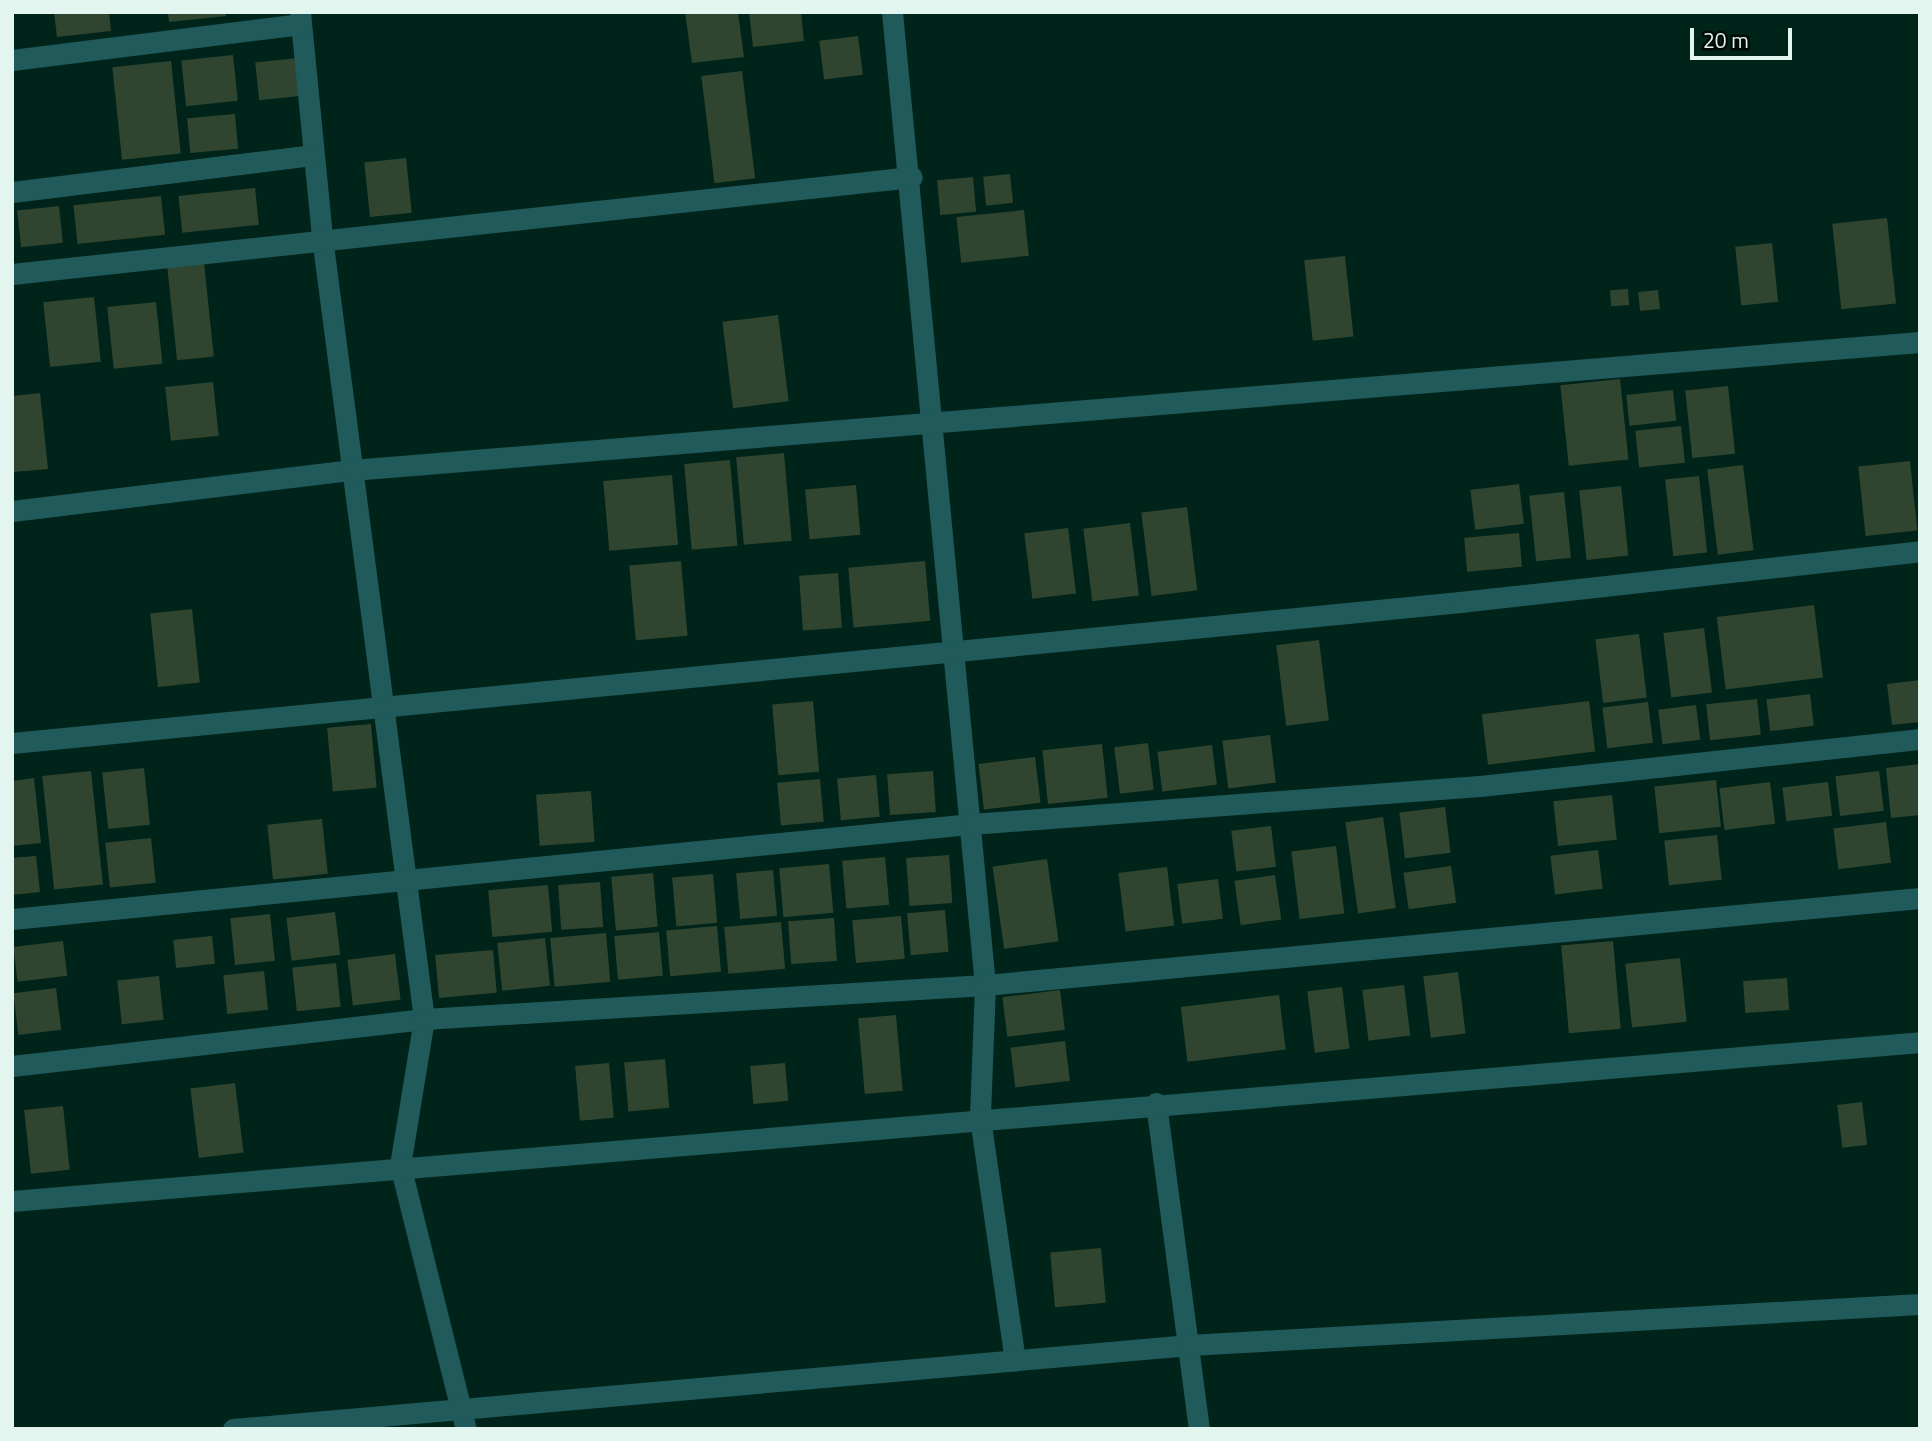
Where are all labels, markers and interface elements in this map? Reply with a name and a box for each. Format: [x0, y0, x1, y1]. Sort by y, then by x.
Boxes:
scale bar [1694, 14, 1796, 58]
text: 20 m [1703, 24, 1749, 56]

